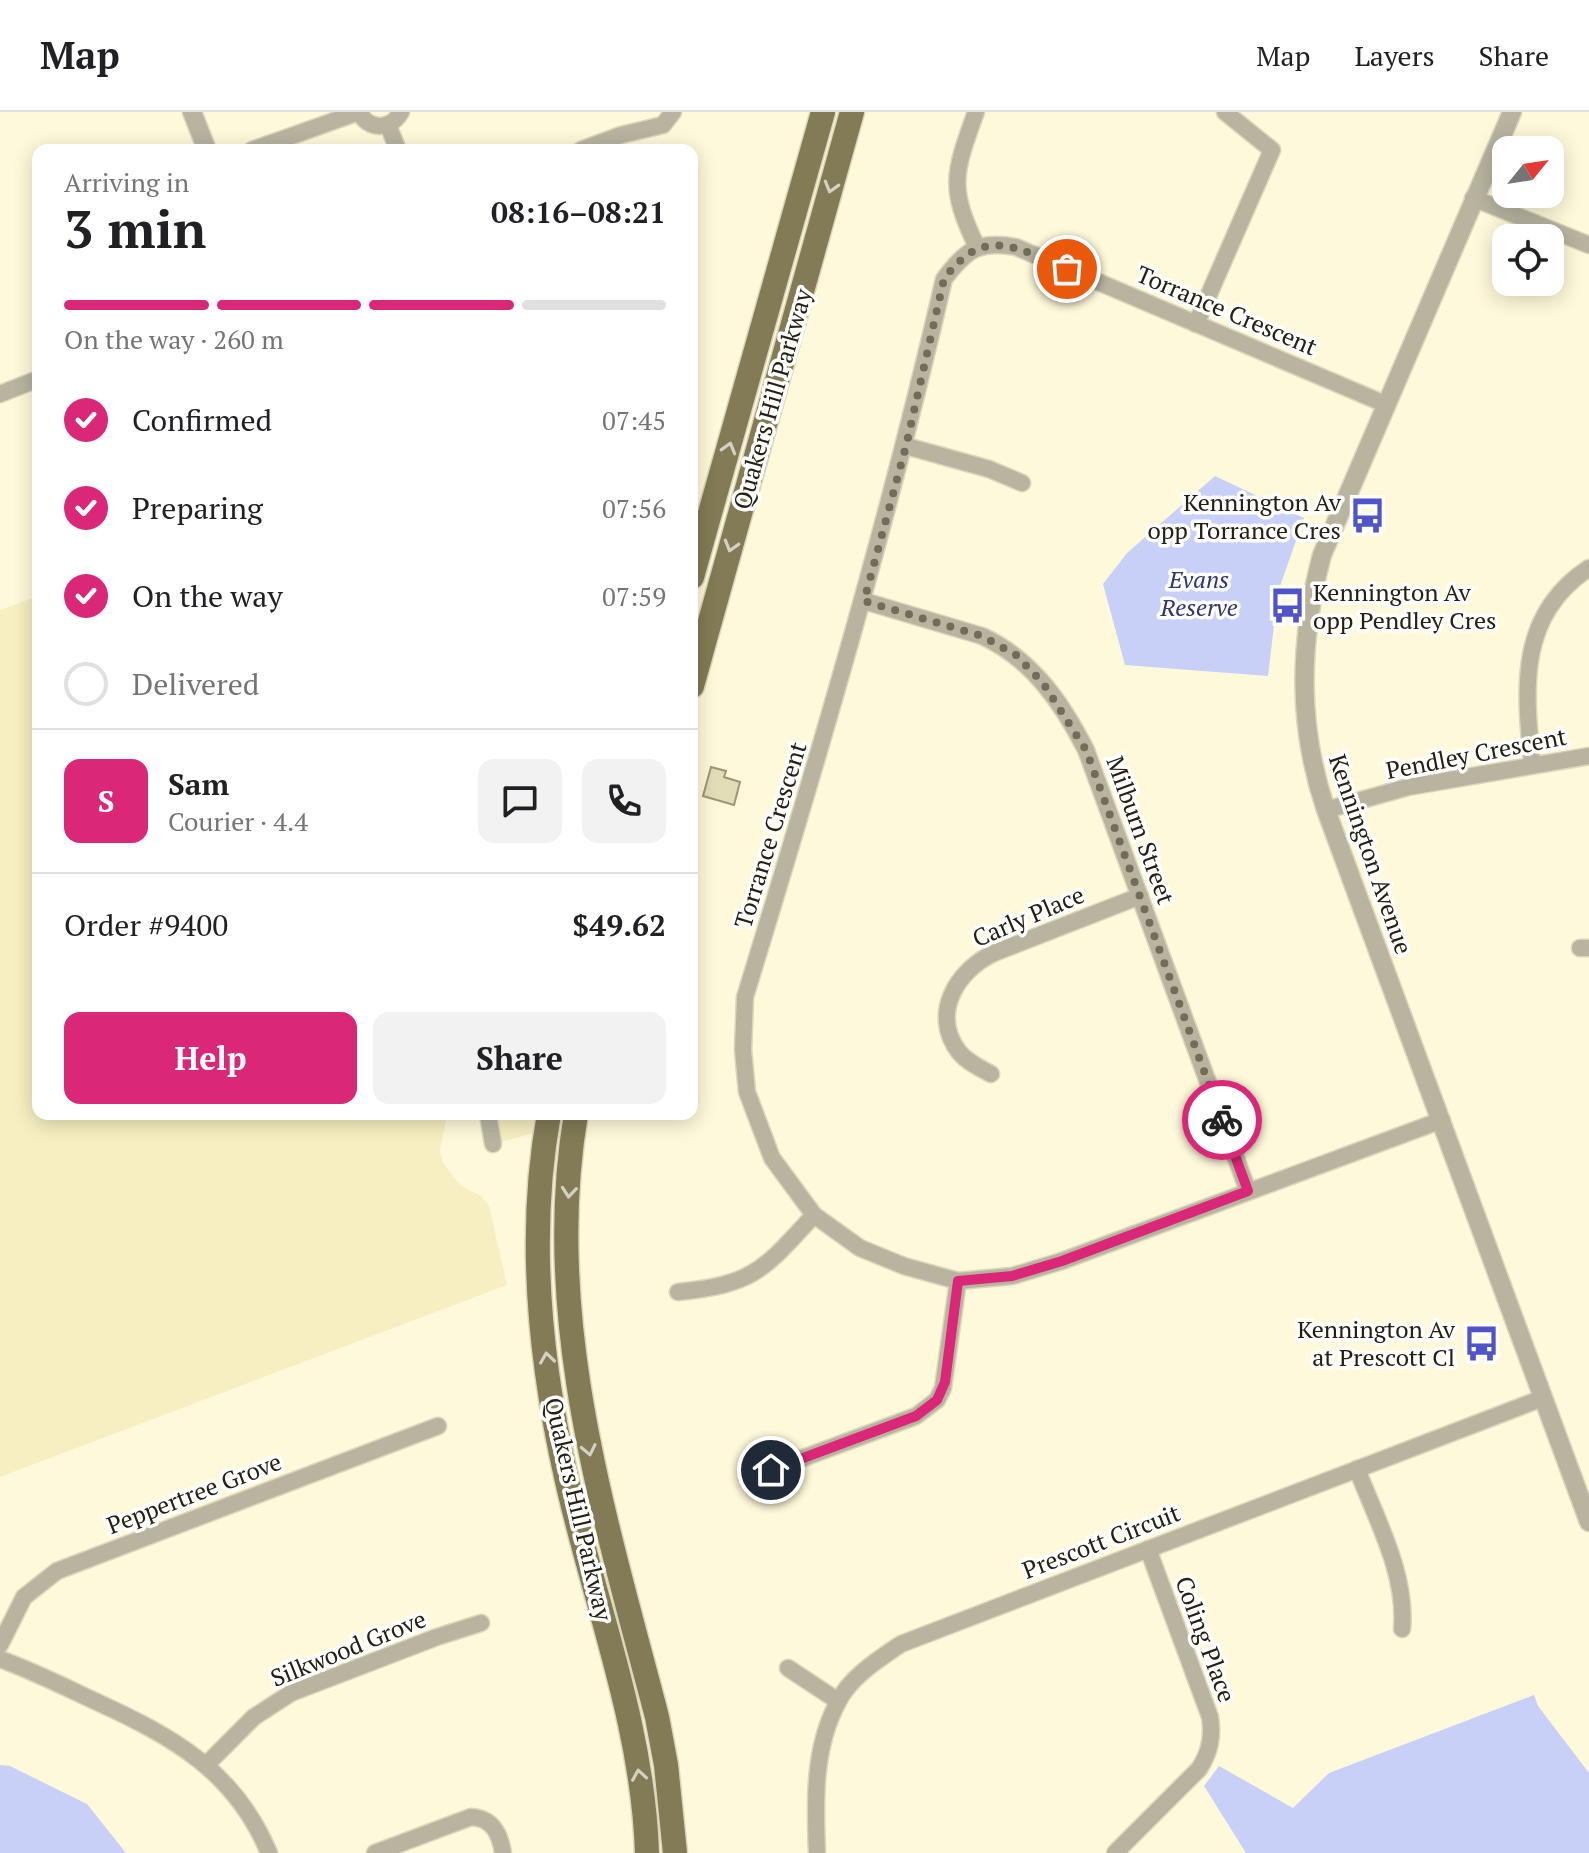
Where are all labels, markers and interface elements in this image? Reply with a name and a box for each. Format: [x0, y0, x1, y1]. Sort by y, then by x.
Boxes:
text: Map [40, 30, 120, 80]
text: Map [1256, 37, 1310, 74]
text: Layers [1354, 37, 1435, 74]
text: Share [1479, 37, 1549, 74]
north arrow [1492, 136, 1564, 208]
map controls [1492, 136, 1564, 296]
text: Arriving in [64, 165, 189, 199]
one-way arrow [824, 180, 840, 194]
text: 08:16–08:21 [491, 192, 666, 232]
text: 3 min [64, 194, 206, 263]
button: locate [1492, 224, 1564, 296]
pin [1033, 235, 1101, 303]
icon: bag [1045, 247, 1089, 291]
street label: Torrance Crescent [1132, 258, 1322, 363]
street label: Quakers Hill Parkway [725, 284, 819, 513]
text: On the way · 260 m [64, 322, 284, 356]
icon: check [64, 398, 108, 442]
text: Confirmed [132, 400, 272, 440]
text: 07:45 [602, 403, 666, 437]
one-way arrow [719, 442, 736, 456]
icon: check [64, 486, 108, 530]
place label: Kennington Av opp Torrance Cres [1148, 486, 1342, 546]
text: Preparing [132, 488, 263, 528]
text: 07:56 [602, 491, 666, 525]
bus stop icon: Kennington Av opp Torrance Cres [1348, 497, 1386, 535]
one-way arrow [724, 538, 740, 552]
park label: Evans Reserve [1159, 563, 1238, 623]
icon: check [64, 574, 108, 618]
text: On the way [132, 576, 283, 616]
place label: Kennington Av opp Pendley Cres [1313, 576, 1496, 636]
text: 07:59 [602, 579, 666, 613]
bus stop icon: Kennington Av opp Pendley Cres [1268, 587, 1306, 625]
text: Delivered [132, 664, 259, 704]
street label: Pendley Crescent [1383, 720, 1569, 786]
street label: Torrance Crescent [726, 738, 814, 932]
street label: Kennington Avenue [1322, 750, 1420, 958]
street label: Milburn Street [1099, 751, 1183, 909]
button: chat [478, 759, 562, 843]
button: phone [582, 759, 666, 843]
text: Sam [168, 764, 229, 804]
text: S [98, 781, 114, 821]
text: Courier · 4.4 [168, 804, 308, 838]
street label: Carly Place [967, 878, 1089, 954]
text: Order #9400 [64, 905, 228, 945]
text: $49.62 [572, 905, 666, 945]
button: Help [64, 1012, 357, 1104]
button: Share [373, 1012, 666, 1104]
courier [1182, 1080, 1262, 1160]
icon: bike [1200, 1098, 1244, 1142]
one-way arrow [561, 1186, 578, 1199]
place label: Kennington Av at Prescott Cl [1297, 1313, 1456, 1373]
bus stop icon: Kennington Av at Prescott Cl [1462, 1324, 1500, 1362]
one-way arrow [538, 1351, 555, 1364]
street label: Quakers Hill Parkway [538, 1394, 620, 1624]
pin [737, 1436, 805, 1504]
one-way arrow [580, 1443, 597, 1456]
street label: Peppertree Grove [102, 1445, 286, 1541]
icon: home [749, 1448, 793, 1492]
street label: Prescott Circuit [1018, 1496, 1184, 1586]
street label: Coling Place [1168, 1572, 1244, 1706]
street label: Silkwood Grove [266, 1602, 430, 1694]
one-way arrow [631, 1769, 648, 1782]

